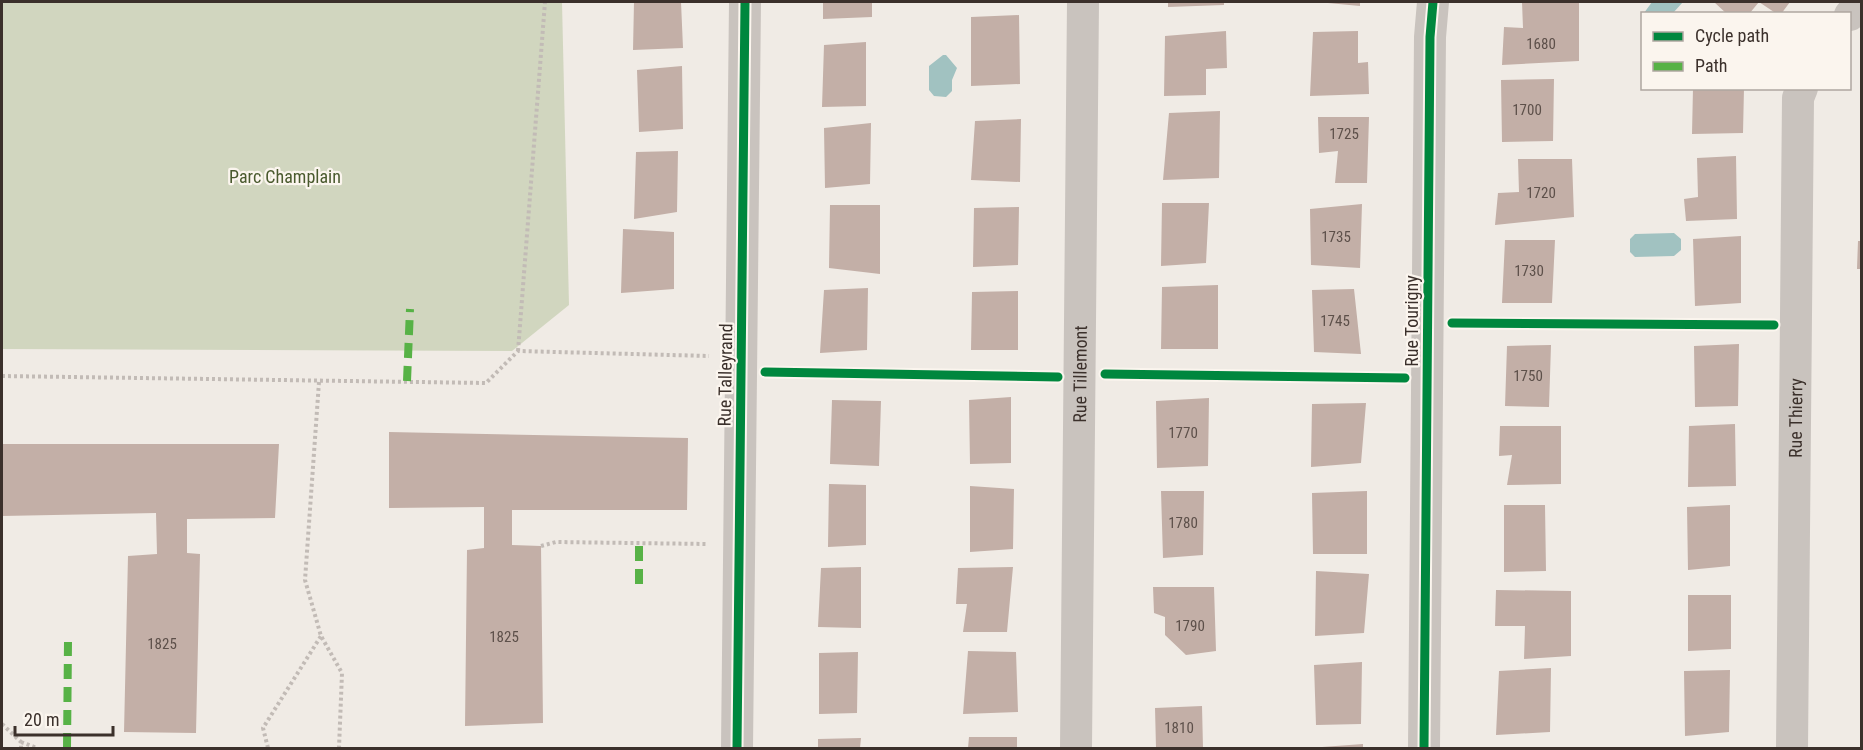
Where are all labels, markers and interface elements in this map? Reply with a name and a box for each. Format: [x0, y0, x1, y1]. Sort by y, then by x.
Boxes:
legend [1641, 12, 1851, 90]
text: Cycle path [1695, 25, 1769, 46]
house number: 1680 [1526, 35, 1556, 53]
text: Path [1695, 55, 1728, 76]
house number: 1700 [1512, 101, 1542, 119]
house number: 1725 [1329, 125, 1359, 143]
park label: Parc Champlain [229, 166, 341, 187]
house number: 1720 [1526, 184, 1556, 202]
house number: 1735 [1321, 228, 1351, 246]
house number: 1730 [1514, 262, 1544, 280]
street label: Rue Tourigny [1401, 275, 1422, 367]
house number: 1745 [1320, 312, 1350, 330]
street label: Rue Talleyrand [714, 323, 736, 427]
street label: Rue Tillemont [1069, 325, 1090, 423]
house number: 1750 [1513, 367, 1543, 385]
street label: Rue Thierry [1784, 378, 1806, 458]
house number: 1770 [1168, 424, 1198, 442]
house number: 1780 [1168, 514, 1198, 532]
house number: 1790 [1175, 617, 1205, 635]
house number: 1825 [489, 628, 519, 646]
house number: 1825 [147, 635, 177, 653]
scale bar [15, 699, 112, 737]
text: 20 m [24, 709, 59, 730]
house number: 1810 [1164, 719, 1194, 737]

